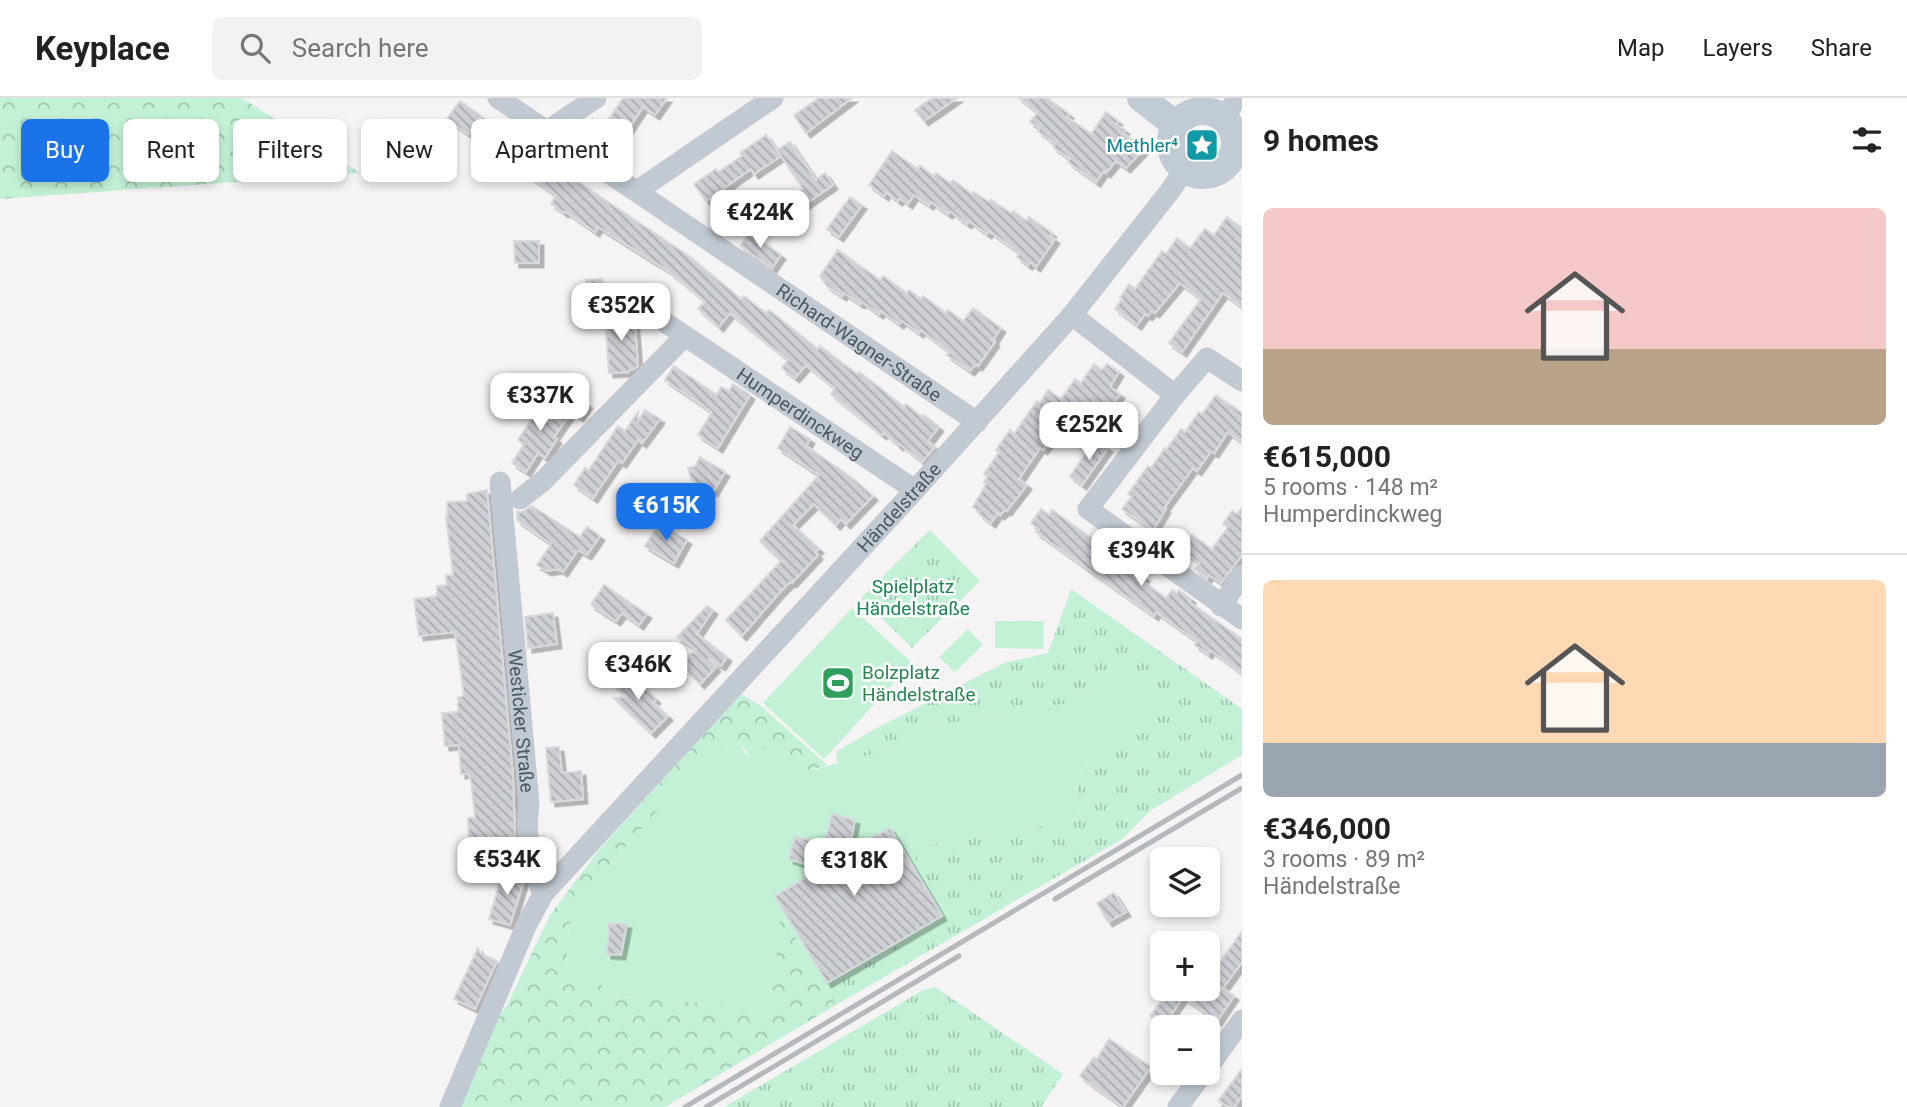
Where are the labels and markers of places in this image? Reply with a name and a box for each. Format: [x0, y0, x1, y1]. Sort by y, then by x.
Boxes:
place icon: Methler⁴ [1183, 126, 1221, 164]
place label: Methler⁴ [1107, 134, 1178, 157]
pin: €424K [711, 190, 809, 250]
pin: €352K [572, 284, 670, 343]
pin: €337K [491, 374, 589, 433]
pin: €252K [1040, 402, 1138, 462]
pin: €615K [617, 484, 715, 543]
pin: €394K [1092, 528, 1190, 588]
pin: €346K [589, 642, 687, 702]
place label: Bolzplatz Händelstraße [862, 661, 976, 706]
sports icon: Bolzplatz Händelstraße [819, 664, 857, 702]
pin: €534K [458, 838, 556, 897]
pin: €318K [805, 838, 903, 898]

